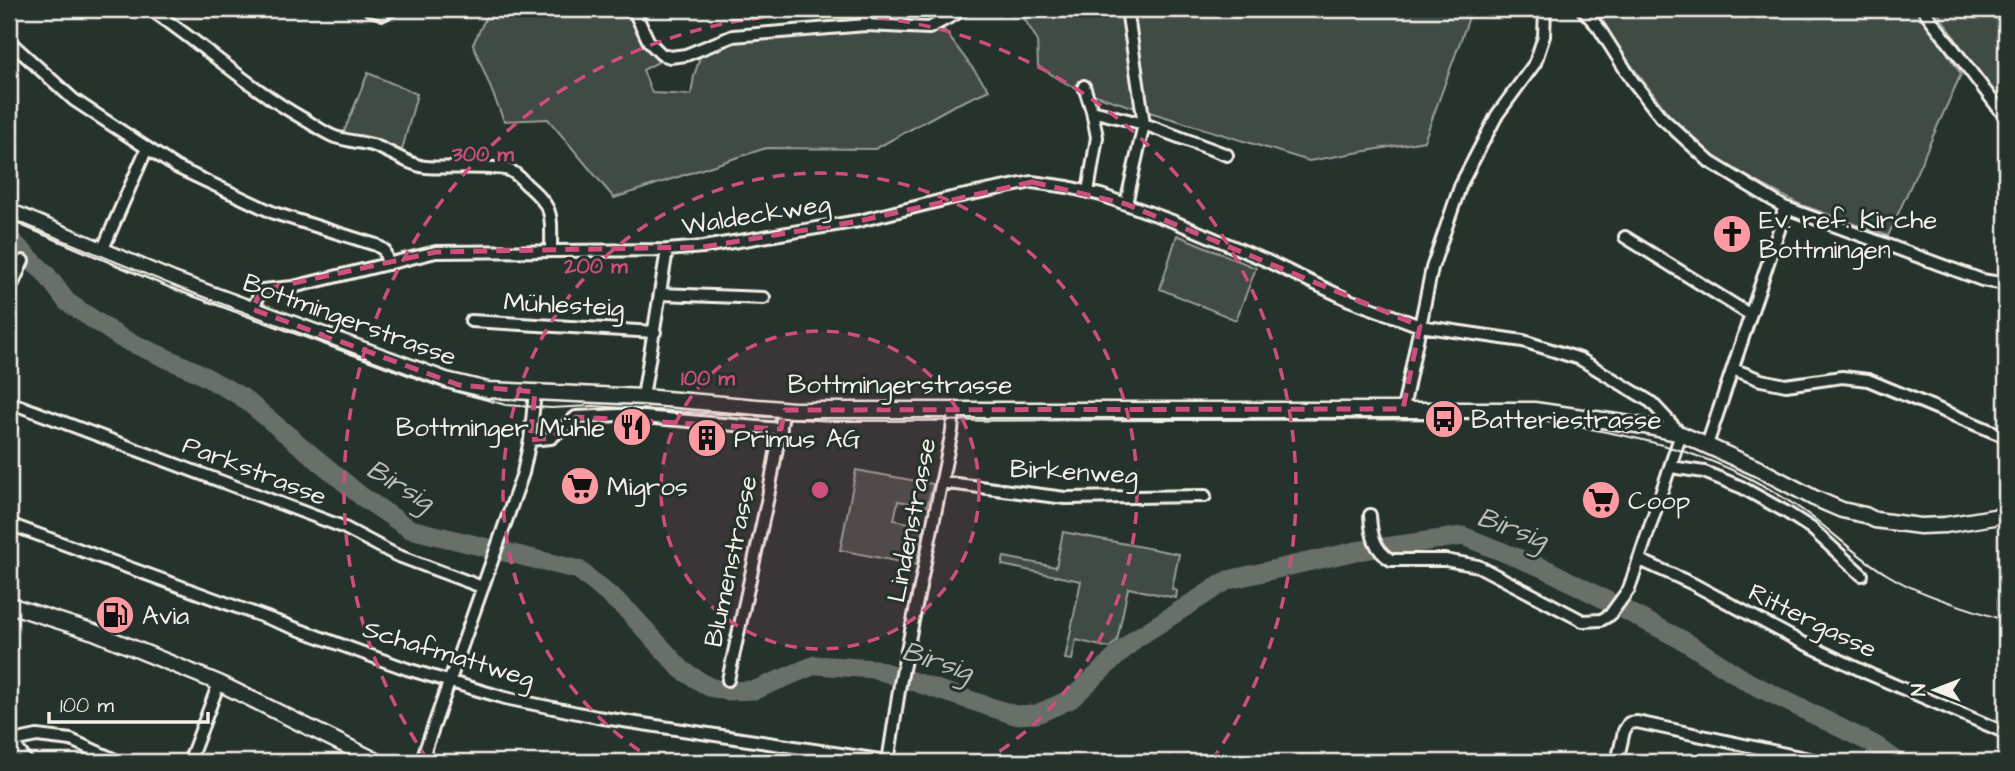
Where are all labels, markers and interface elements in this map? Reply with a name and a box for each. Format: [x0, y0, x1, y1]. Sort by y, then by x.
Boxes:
text: 300 m [451, 140, 515, 169]
street label: Waldeckweg [679, 185, 833, 246]
place label: Ev. ref. Kirche Bottmingen [1759, 202, 1937, 270]
church icon: Ev. ref. Kirche Bottmingen [1711, 213, 1753, 255]
text: 200 m [563, 252, 628, 281]
street label: Bottmingerstrasse [237, 265, 461, 377]
street label: Mühlesteig [503, 284, 625, 328]
text: 100 m [681, 364, 736, 393]
street label: Bottmingerstrasse [788, 367, 1012, 405]
bus stop icon: Batteriestrasse [1423, 398, 1465, 440]
place label: Batteriestrasse [1471, 402, 1661, 438]
restaurant icon: Bottminger Mühle [611, 406, 653, 448]
place label: Bottminger Mühle [396, 410, 605, 448]
building icon: Primus AG [686, 417, 728, 459]
place label: Primus AG [734, 421, 860, 457]
street label: Parkstrasse [178, 427, 332, 515]
street label: Lindenstrasse [878, 435, 946, 605]
water label: Birsig [359, 450, 443, 522]
street label: Birkenweg [1009, 451, 1139, 495]
supermarket icon: Migros [559, 465, 601, 507]
place label: Migros [607, 469, 688, 507]
street label: Blumenstrasse [695, 472, 767, 650]
centre of rings [808, 478, 832, 502]
supermarket icon: Coop [1580, 479, 1622, 521]
place label: Coop [1628, 483, 1690, 519]
water label: Birsig [1471, 498, 1555, 561]
street label: Rittergasse [1741, 574, 1883, 669]
fuel station icon: Avia [94, 594, 136, 636]
place label: Avia [142, 598, 189, 634]
street label: Schafmattweg [358, 611, 539, 699]
water label: Birsig [897, 632, 979, 693]
north arrow [1899, 656, 1969, 726]
scale bar [49, 680, 208, 724]
text: N [1906, 684, 1933, 696]
text: 100 m [60, 691, 115, 720]

